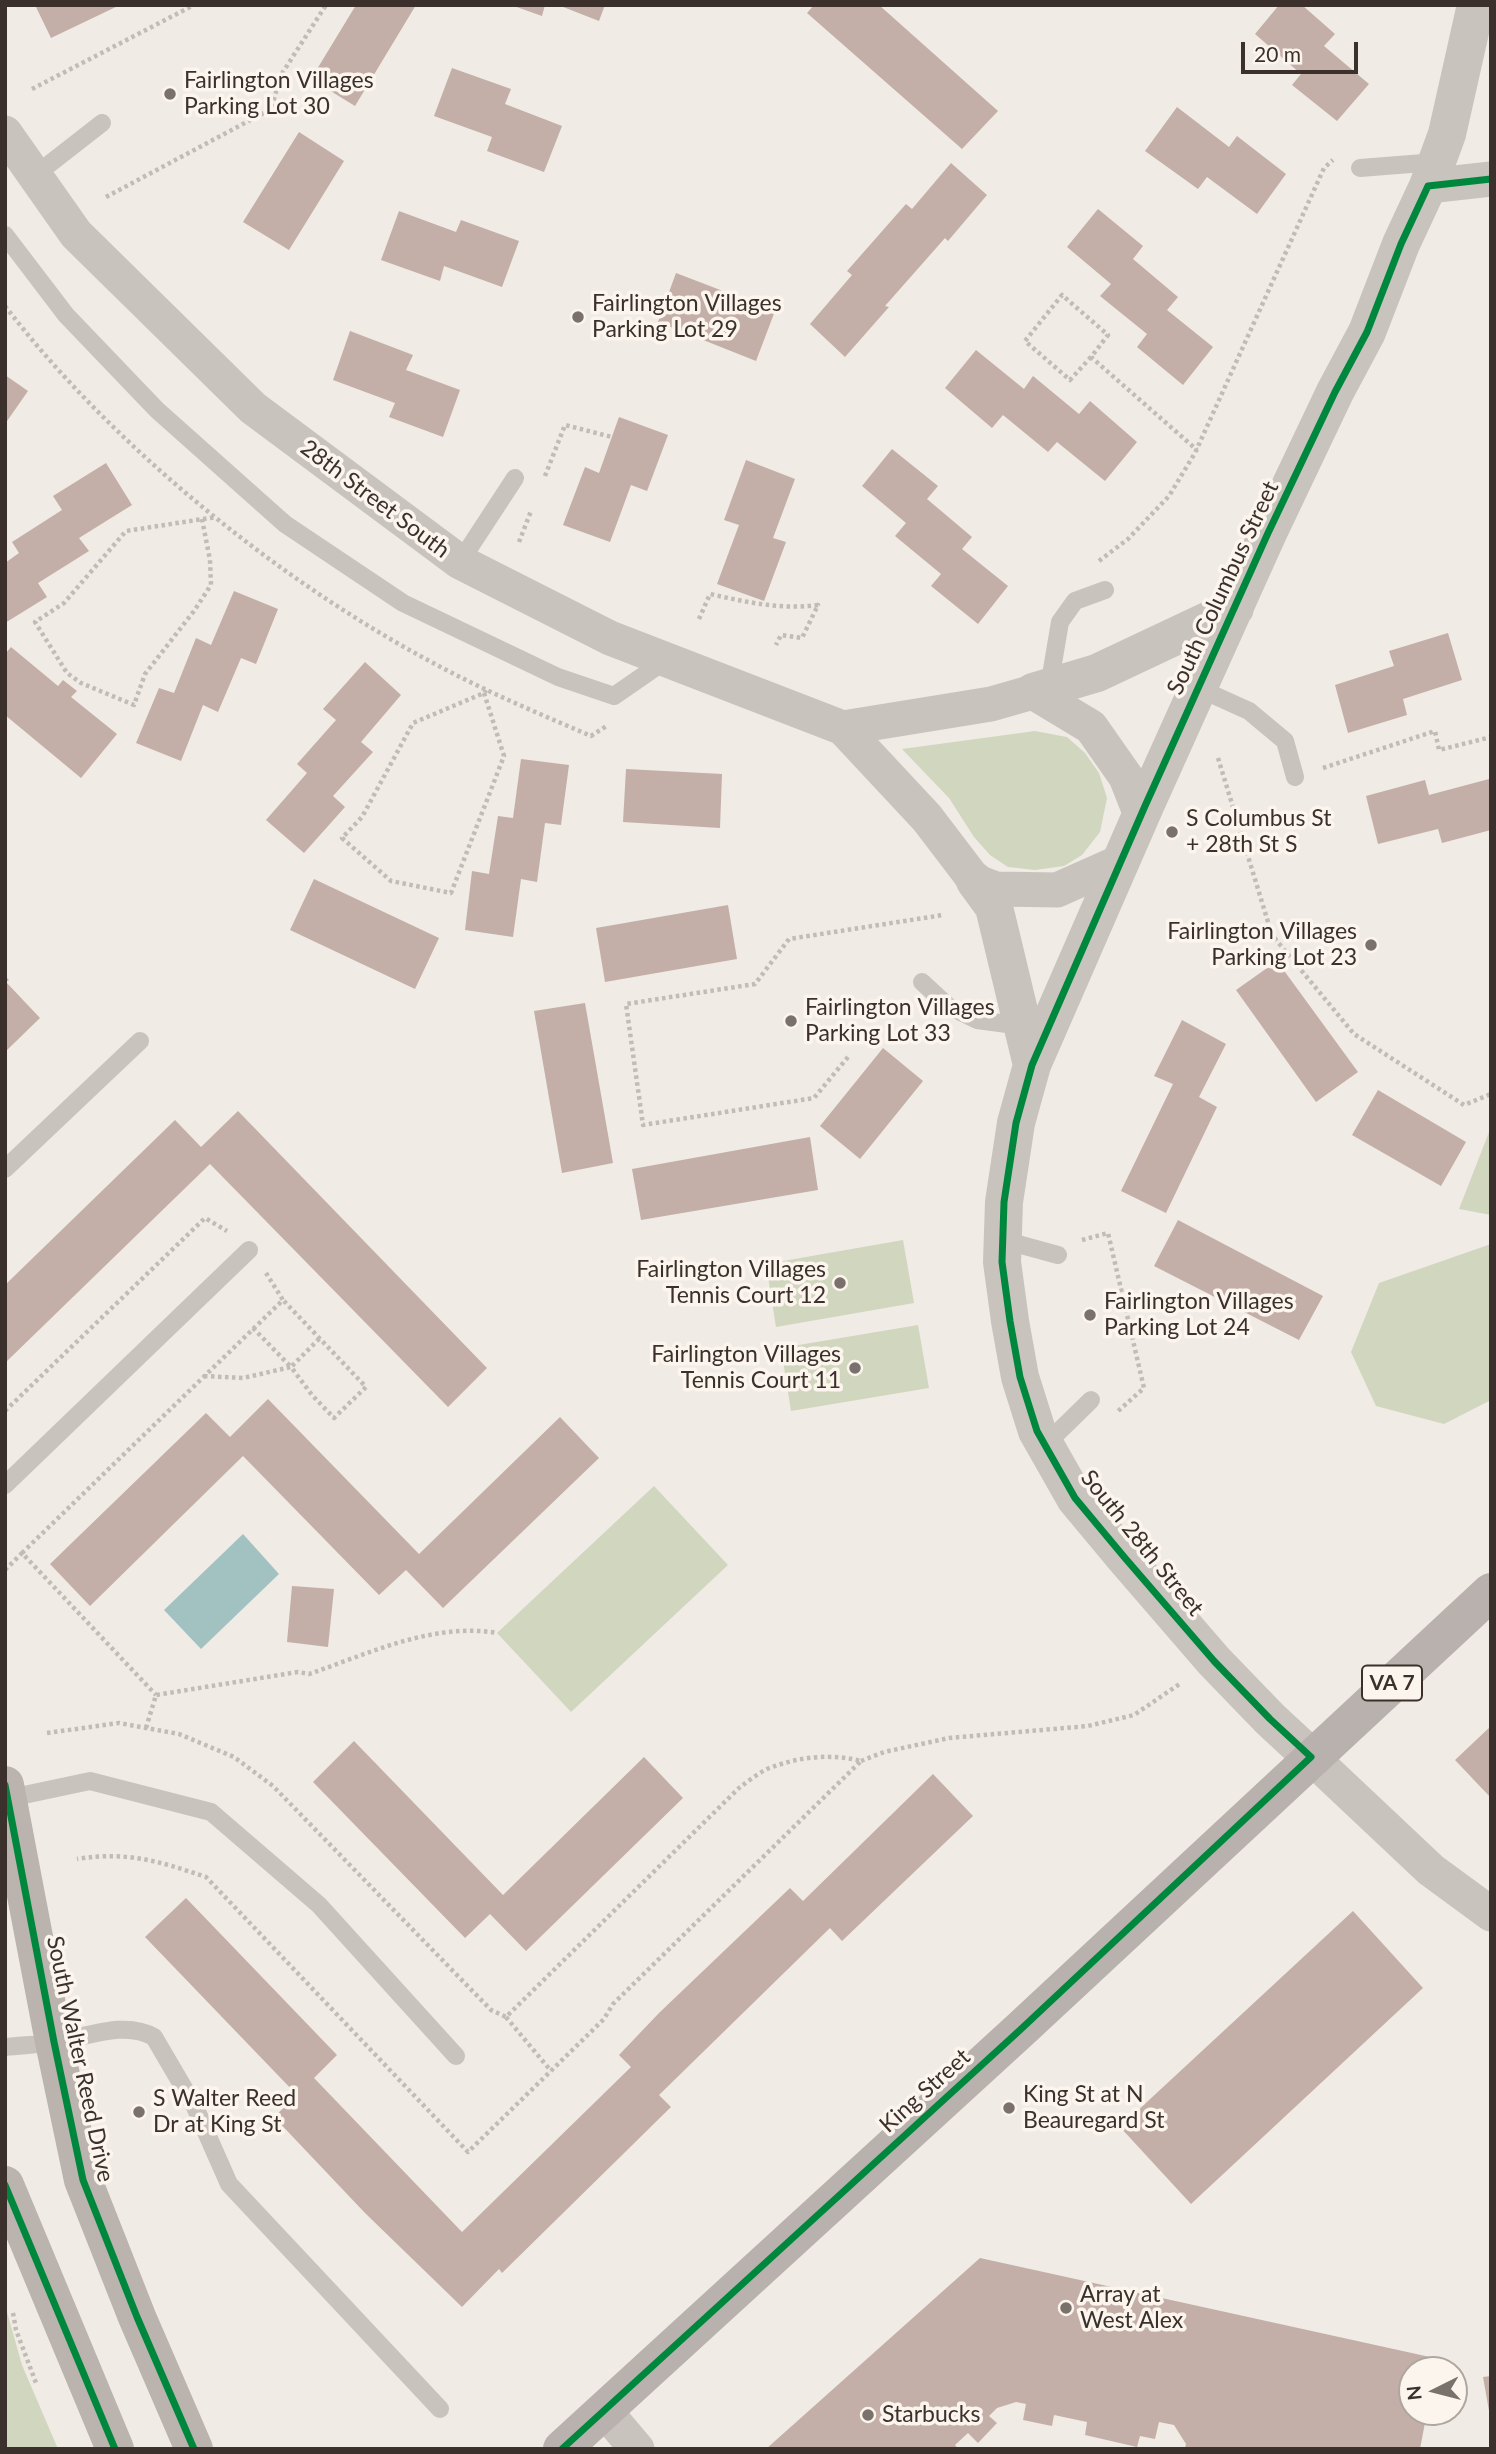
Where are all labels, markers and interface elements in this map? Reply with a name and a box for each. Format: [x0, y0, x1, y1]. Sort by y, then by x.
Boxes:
scale bar [1244, 28, 1361, 72]
text: 20 m [1254, 41, 1301, 66]
place label: Fairlington Villages Parking Lot 30 [184, 67, 374, 121]
marker: Fairlington Villages Parking Lot 30 [162, 86, 178, 102]
place label: Fairlington Villages Parking Lot 29 [592, 290, 782, 344]
marker: Fairlington Villages Parking Lot 29 [570, 309, 586, 325]
street label: 28th Street South [295, 434, 455, 564]
street label: South Columbus Street [1161, 477, 1285, 699]
place label: S Columbus St + 28th St S [1186, 805, 1331, 859]
marker: S Columbus St + 28th St S [1164, 824, 1180, 840]
place label: Fairlington Villages Parking Lot 23 [1167, 918, 1357, 972]
marker: Fairlington Villages Parking Lot 23 [1363, 937, 1379, 953]
place label: Fairlington Villages Parking Lot 33 [805, 994, 995, 1048]
marker: Fairlington Villages Parking Lot 33 [783, 1013, 799, 1029]
place label: Fairlington Villages Tennis Court 12 [636, 1256, 826, 1310]
marker: Fairlington Villages Tennis Court 12 [832, 1275, 848, 1291]
place label: Fairlington Villages Parking Lot 24 [1104, 1288, 1294, 1342]
marker: Fairlington Villages Parking Lot 24 [1082, 1307, 1098, 1323]
place label: Fairlington Villages Tennis Court 11 [651, 1341, 841, 1395]
marker: Fairlington Villages Tennis Court 11 [847, 1360, 863, 1376]
street label: South 28th Street [1075, 1465, 1209, 1621]
road number: VA 7 [1362, 1666, 1422, 1700]
street label: South Walter Reed Drive [40, 1933, 120, 2185]
street label: King Street [874, 2043, 976, 2139]
place label: King St at N Beauregard St [1023, 2081, 1164, 2135]
place label: S Walter Reed Dr at King St [153, 2085, 296, 2139]
marker: King St at N Beauregard St [1001, 2100, 1017, 2116]
marker: S Walter Reed Dr at King St [131, 2104, 147, 2120]
place label: Array at West Alex [1080, 2281, 1183, 2335]
marker: Array at West Alex [1058, 2300, 1074, 2316]
north arrow [1398, 2356, 1468, 2426]
text: N [1401, 2385, 1426, 2402]
place label: Starbucks [882, 2401, 980, 2429]
marker: Starbucks [860, 2407, 876, 2423]

